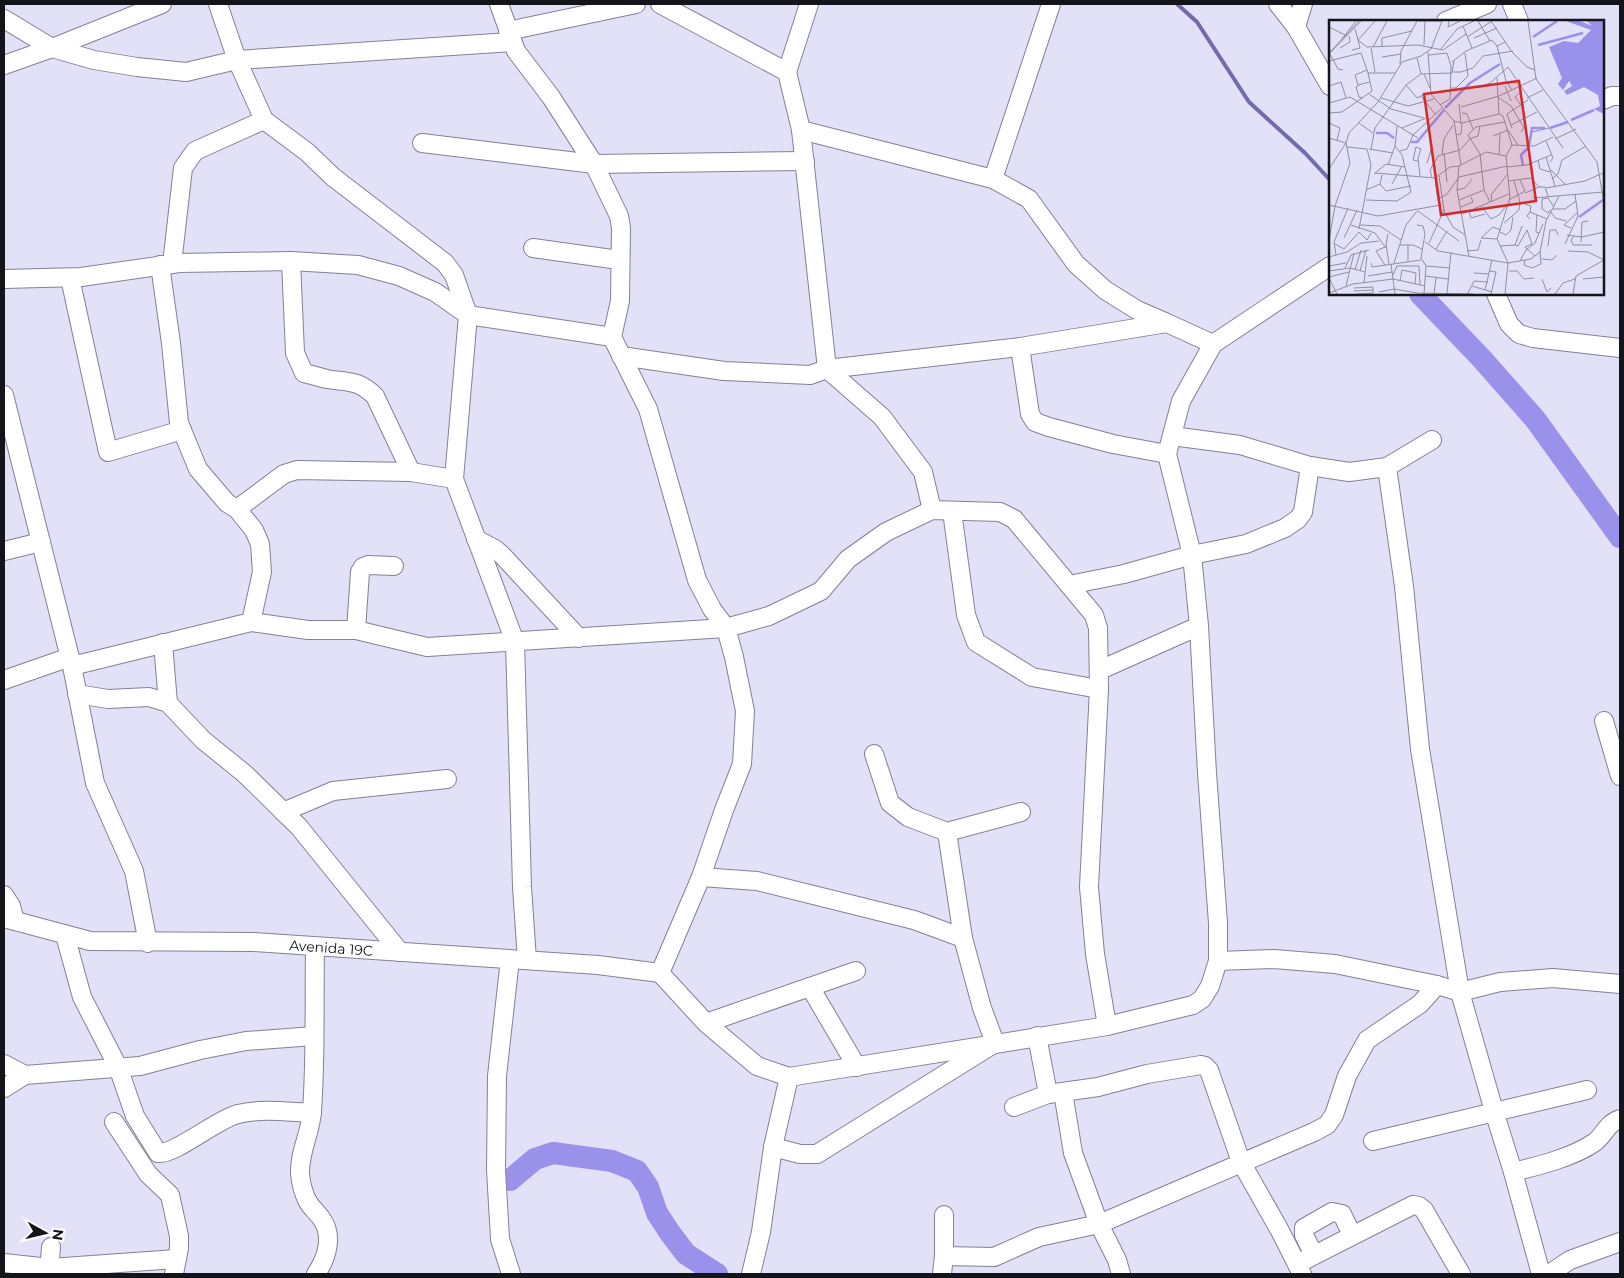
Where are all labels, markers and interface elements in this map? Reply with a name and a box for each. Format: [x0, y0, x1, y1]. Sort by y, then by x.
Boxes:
inset map [1329, 20, 1604, 295]
street label: Avenida 19C [289, 936, 373, 960]
north arrow [20, 1208, 70, 1258]
text: N [48, 1228, 68, 1242]

